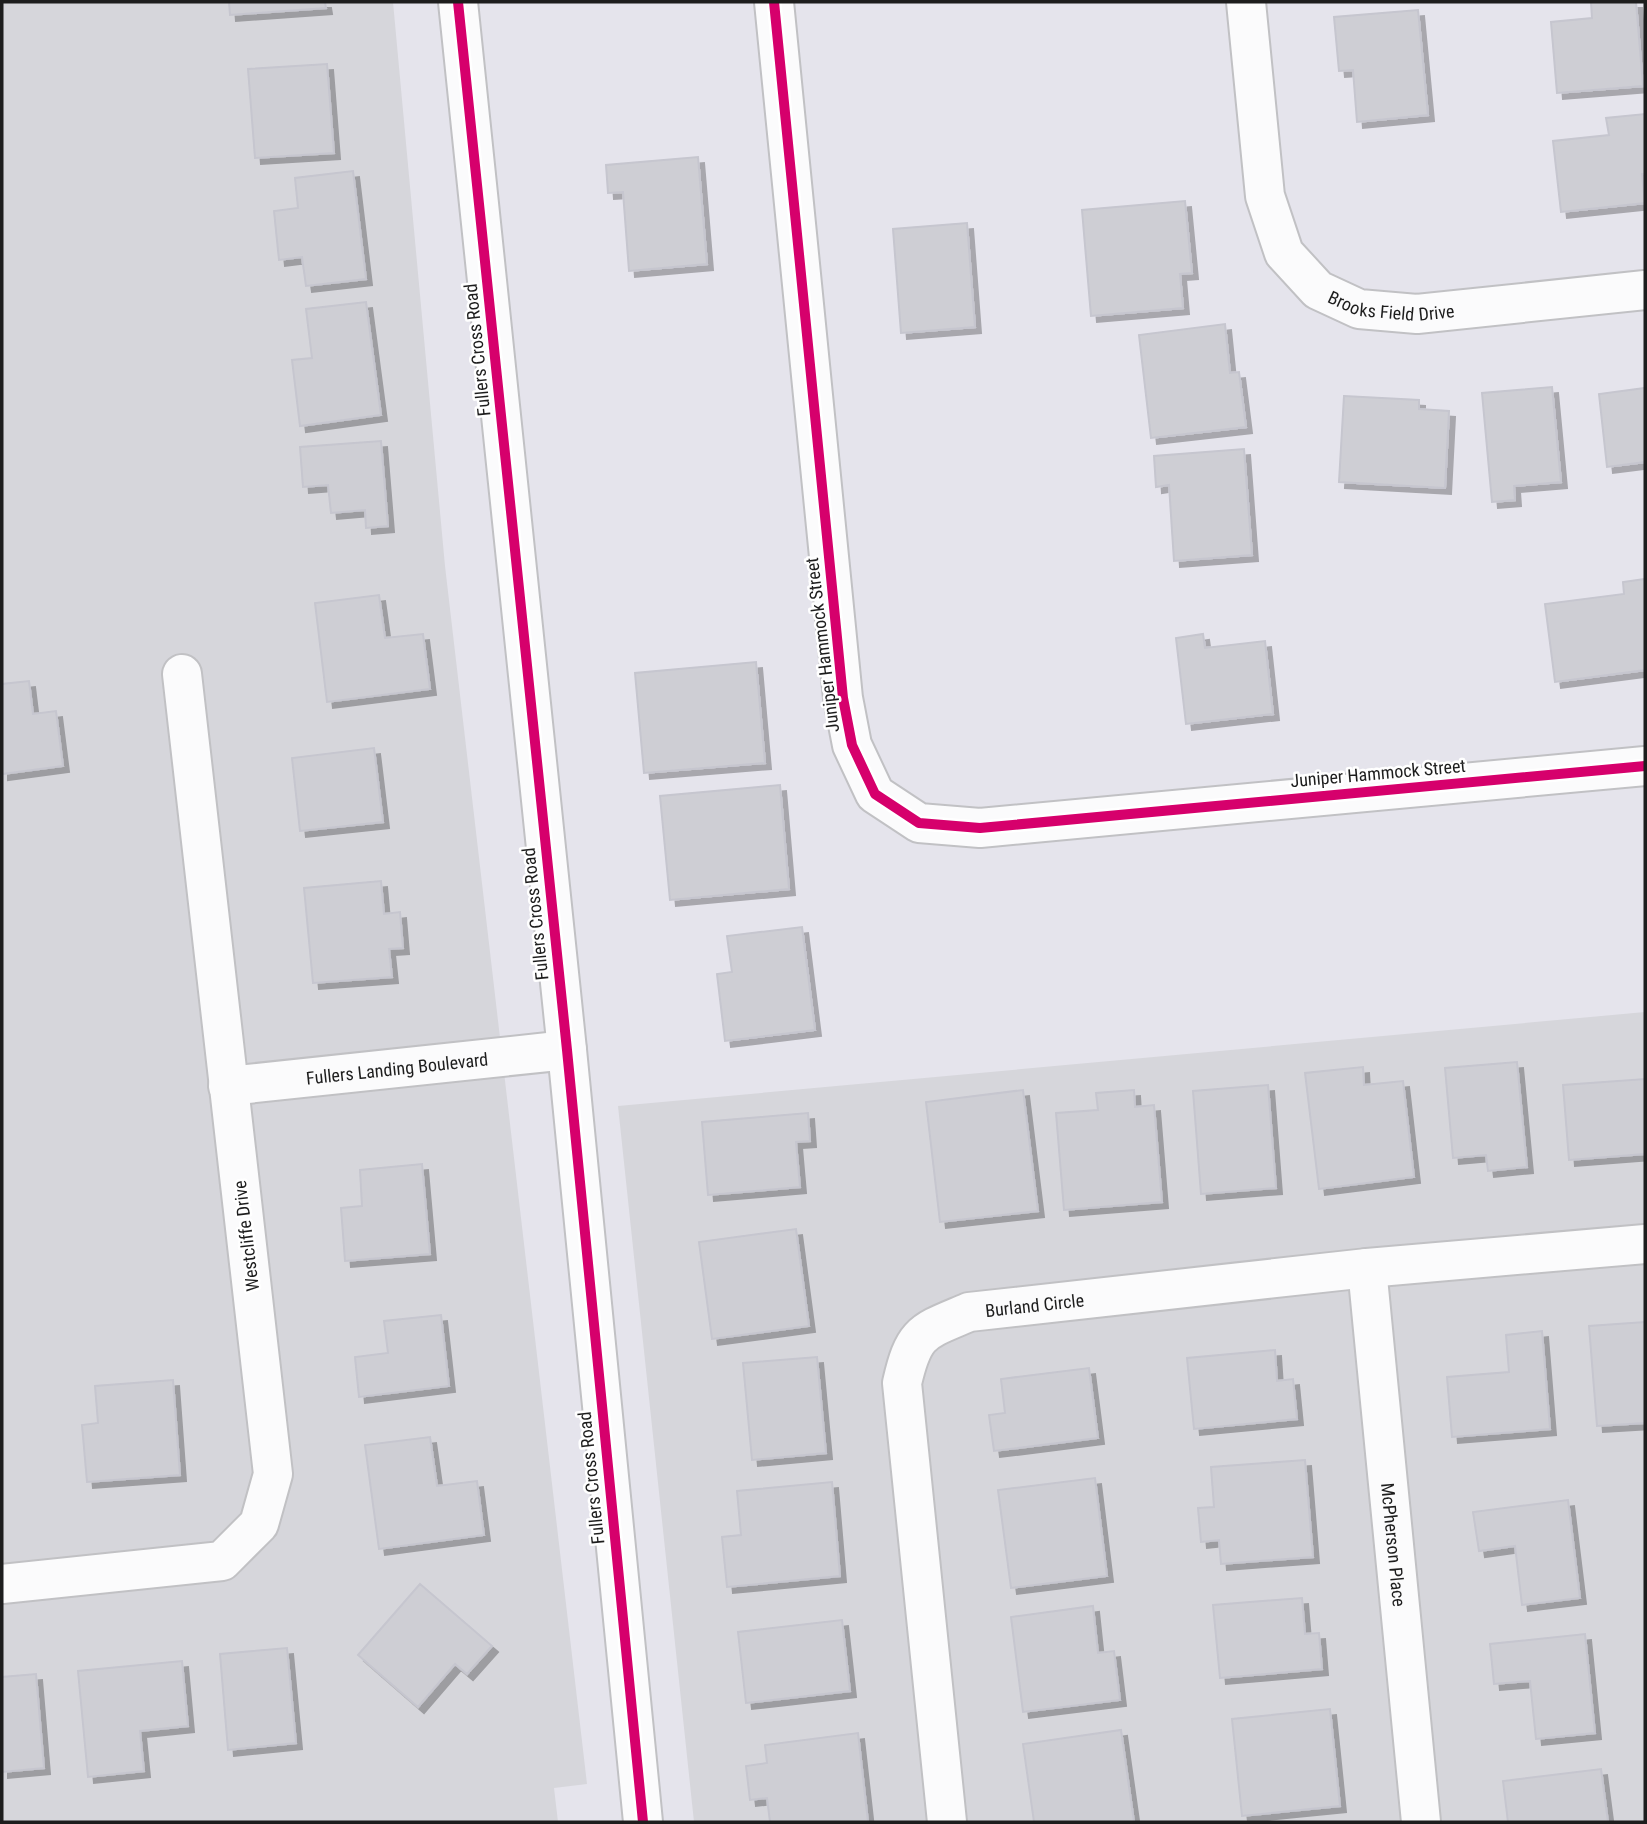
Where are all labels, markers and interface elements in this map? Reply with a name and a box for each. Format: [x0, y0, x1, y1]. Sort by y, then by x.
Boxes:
street label: Fullers Cross Road [460, 283, 494, 417]
street label: Brooks Field Drive [1325, 286, 1455, 325]
street label: Juniper Hammock Street [801, 556, 843, 734]
street label: Juniper Hammock Street [1289, 755, 1467, 791]
street label: Fullers Cross Road [518, 847, 552, 981]
street label: Fullers Landing Boulevard [305, 1048, 489, 1088]
street label: Westcliffe Drive [229, 1179, 263, 1293]
street label: Burland Circle [984, 1289, 1085, 1321]
street label: Fullers Cross Road [574, 1411, 608, 1545]
street label: McPherson Place [1377, 1482, 1410, 1608]

